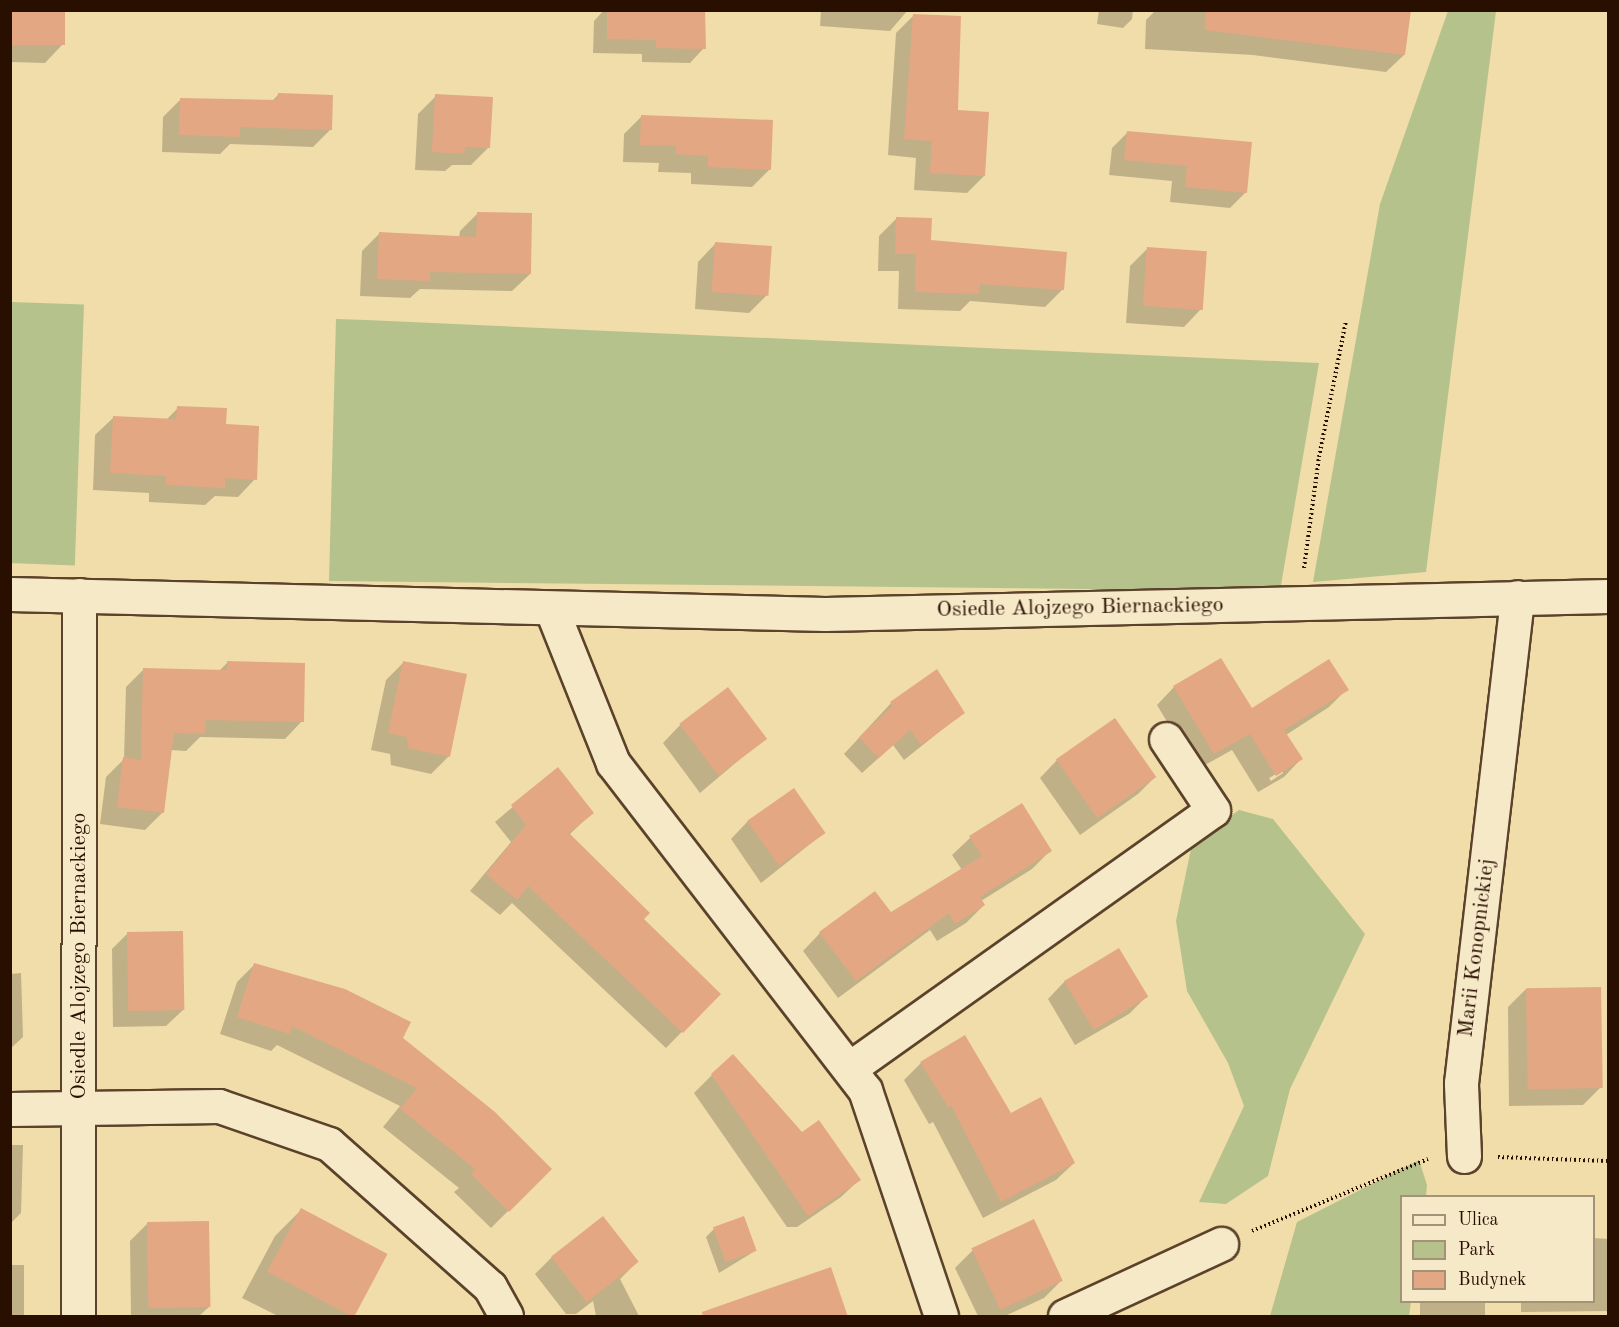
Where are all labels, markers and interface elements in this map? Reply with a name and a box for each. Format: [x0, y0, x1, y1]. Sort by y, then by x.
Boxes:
street label: Osiedle Alojzego Biernackiego [936, 592, 1224, 624]
street label: Osiedle Alojzego Biernackiego [67, 812, 93, 1100]
street label: Marii Konopnickiej [1453, 857, 1501, 1039]
legend [1400, 1195, 1595, 1303]
text: Ulica [1458, 1211, 1499, 1229]
text: Park [1458, 1241, 1495, 1259]
text: Budynek [1458, 1271, 1526, 1289]

